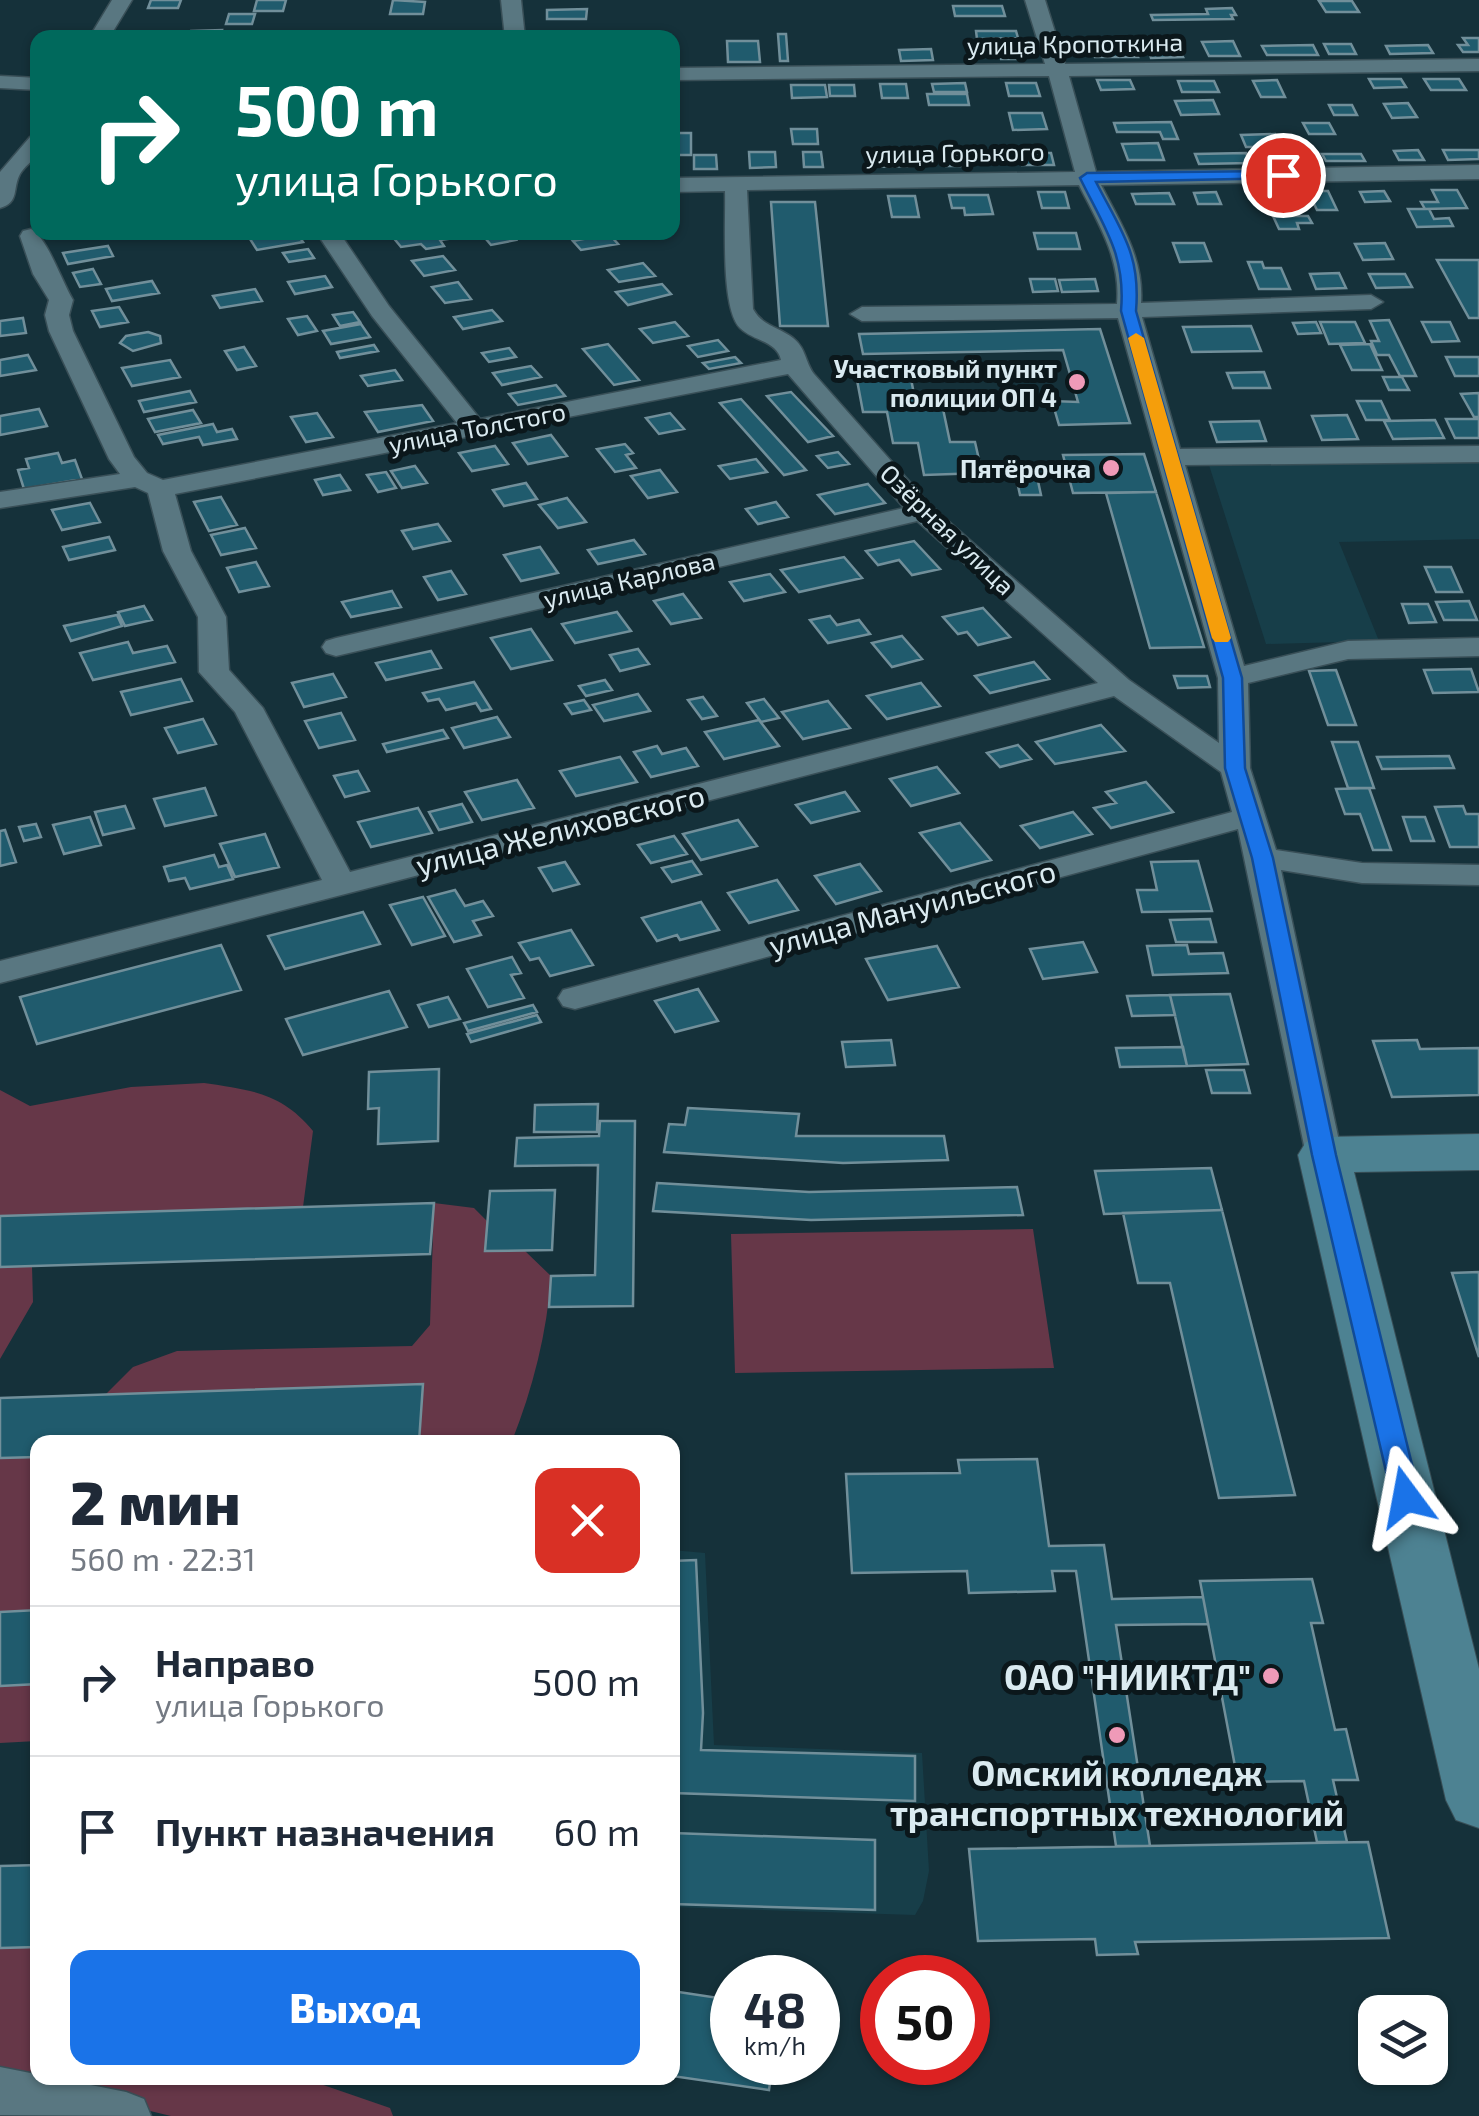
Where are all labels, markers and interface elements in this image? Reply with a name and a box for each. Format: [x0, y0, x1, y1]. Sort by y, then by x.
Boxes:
street label: улица Кропоткина [967, 26, 1183, 61]
text: 500 m [235, 66, 439, 150]
icon: right [70, 70, 200, 200]
pin [1241, 133, 1326, 218]
street label: улица Горького [865, 135, 1045, 170]
icon: arrive [1256, 148, 1311, 203]
text: улица Горького [235, 151, 558, 205]
place label: Участковый пункт полиции ОП 4 [834, 353, 1057, 412]
marker: Участковый пункт полиции ОП 4 [1066, 371, 1088, 393]
street label: улица Толстого [386, 395, 568, 460]
place label: Пятёрочка [960, 453, 1091, 483]
marker: Пятёрочка [1100, 457, 1122, 479]
street label: Озёрная улица [874, 458, 1021, 601]
street label: улица Карлова [540, 545, 718, 614]
street label: улица Желиховского [412, 776, 708, 883]
street label: улица Мануильского [765, 851, 1060, 964]
position arrow [1354, 1445, 1458, 1549]
text: 2 мин [70, 1465, 241, 1537]
button: close [535, 1468, 640, 1573]
text: 560 m · 22:31 [70, 1539, 256, 1577]
text: Направо [155, 1639, 315, 1685]
icon: right [70, 1654, 125, 1709]
place label: ОАО "НИИКТД" [1004, 1655, 1251, 1697]
text: 500 m [532, 1658, 640, 1704]
marker: ОАО "НИИКТД" [1260, 1665, 1282, 1687]
text: улица Горького [155, 1685, 385, 1723]
marker: Омский колледж транспортных технологий [1106, 1724, 1128, 1746]
place label: Омский колледж транспортных технологий [890, 1751, 1344, 1833]
icon: arrive [70, 1804, 125, 1859]
text: Пункт назначения [155, 1808, 495, 1854]
text: 60 m [554, 1808, 640, 1854]
button: Выход [70, 1950, 640, 2065]
speed limit sign: 50 [860, 1955, 990, 2085]
text: 48 [744, 1978, 807, 2038]
map controls [1358, 1995, 1448, 2085]
button: layers [1358, 1995, 1448, 2085]
text: km/h [744, 2030, 806, 2060]

